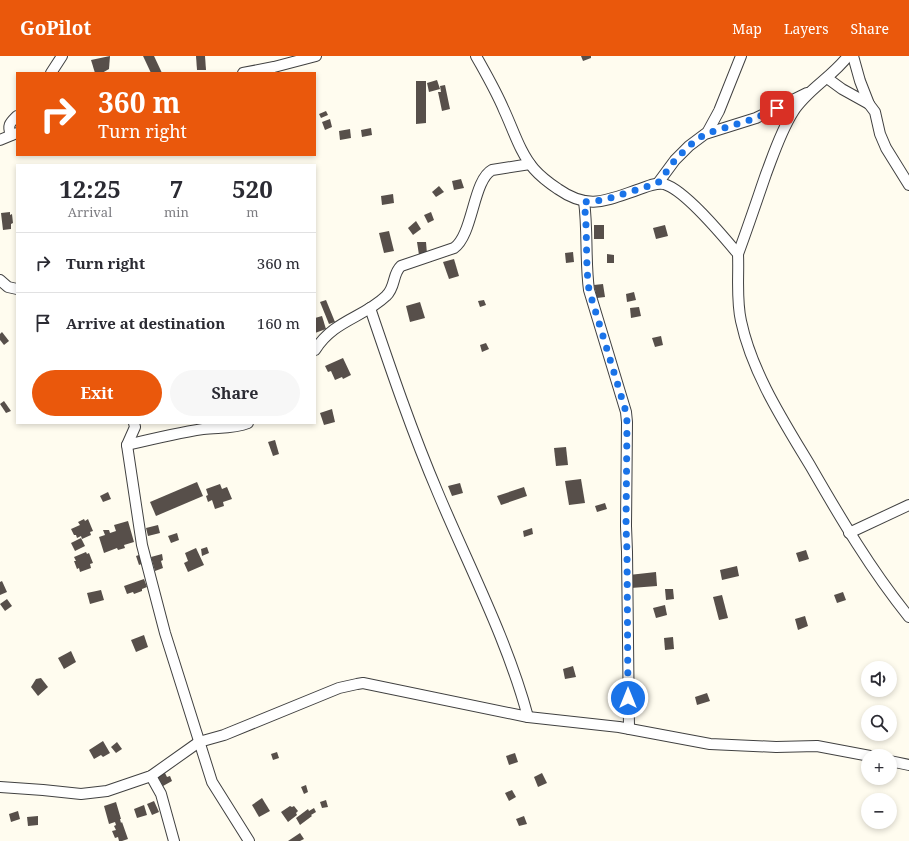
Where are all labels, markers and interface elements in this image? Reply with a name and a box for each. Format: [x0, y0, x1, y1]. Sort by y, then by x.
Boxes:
text: GoPilot [20, 15, 91, 41]
text: Map [732, 19, 762, 38]
text: Layers [784, 19, 829, 38]
text: Share [851, 19, 889, 38]
text: 360 m [98, 83, 180, 121]
icon: right [32, 88, 84, 140]
pin [760, 91, 794, 125]
icon: arrive [766, 97, 788, 119]
text: Turn right [98, 119, 187, 143]
text: 12:25 [59, 172, 121, 205]
text: 7 [170, 172, 183, 205]
text: 520 [232, 172, 273, 205]
text: Arrival [68, 203, 112, 221]
text: min [164, 203, 189, 221]
text: m [246, 203, 259, 221]
icon: right [32, 252, 54, 274]
text: Turn right [66, 253, 145, 273]
text: 360 m [257, 253, 300, 273]
icon: arrive [32, 312, 54, 334]
text: Arrive at destination [66, 313, 225, 333]
text: 160 m [257, 313, 300, 333]
button: Exit [32, 370, 162, 416]
button: Share [170, 370, 300, 416]
map controls [861, 661, 897, 829]
button: sound [861, 661, 897, 697]
position arrow [607, 677, 649, 719]
button: search [861, 705, 897, 741]
button: + [861, 749, 897, 785]
button: − [861, 793, 897, 829]

